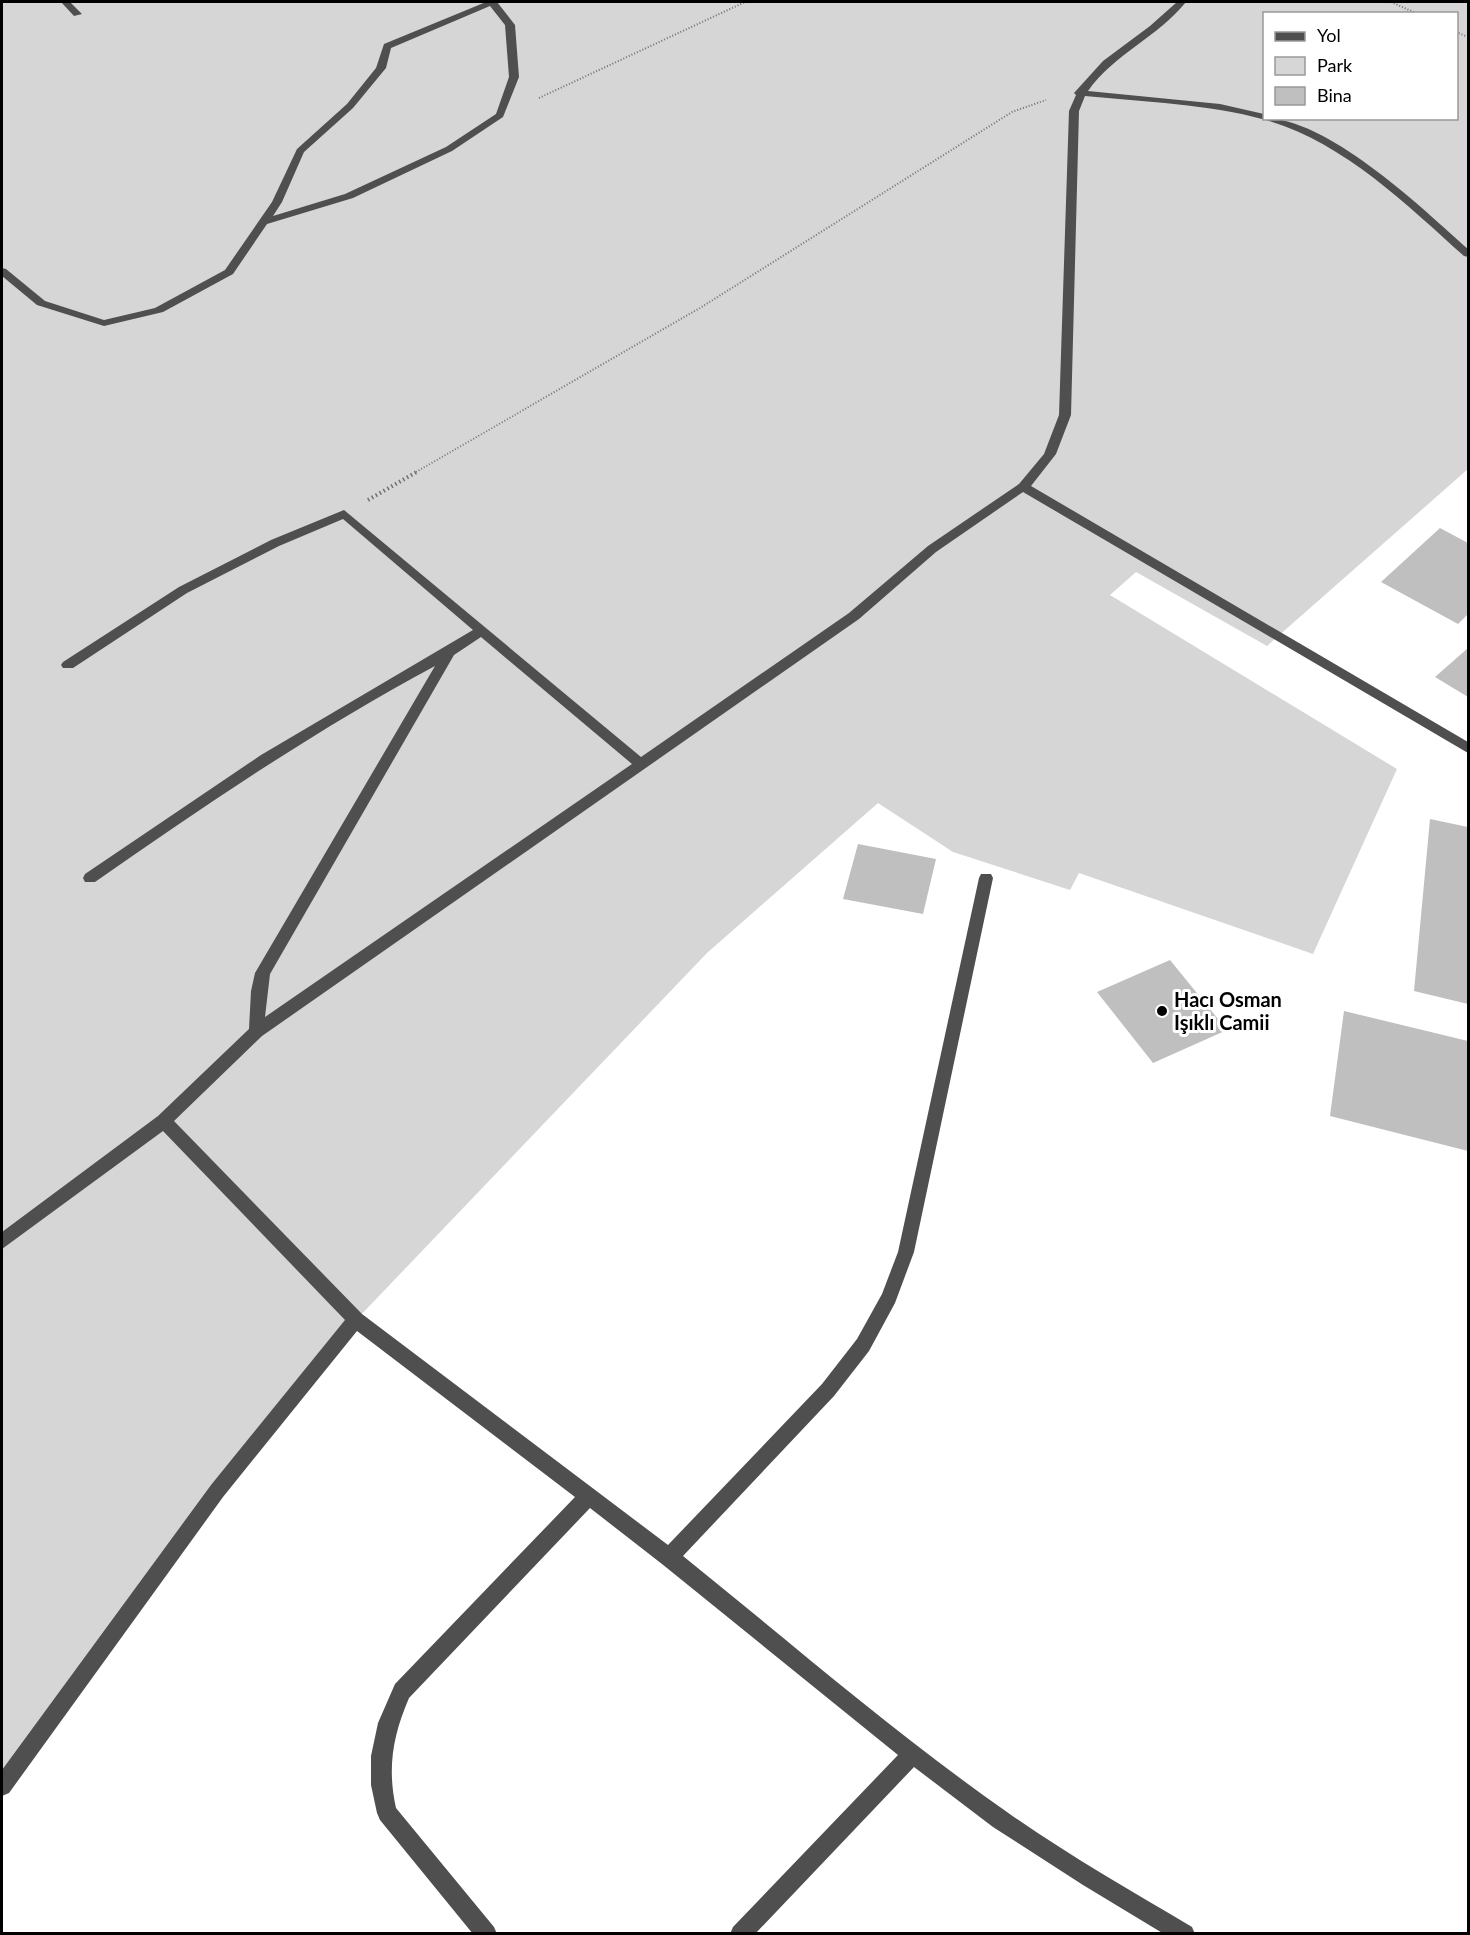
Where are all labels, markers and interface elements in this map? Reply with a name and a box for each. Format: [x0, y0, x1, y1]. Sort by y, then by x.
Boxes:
legend [1263, 12, 1458, 120]
text: Yol [1317, 24, 1341, 46]
text: Park [1317, 54, 1353, 76]
text: Bina [1317, 84, 1352, 106]
place label: Hacı Osman Işıklı Camii [1174, 987, 1282, 1034]
marker: Hacı Osman Işıklı Camii [1155, 1004, 1169, 1018]

